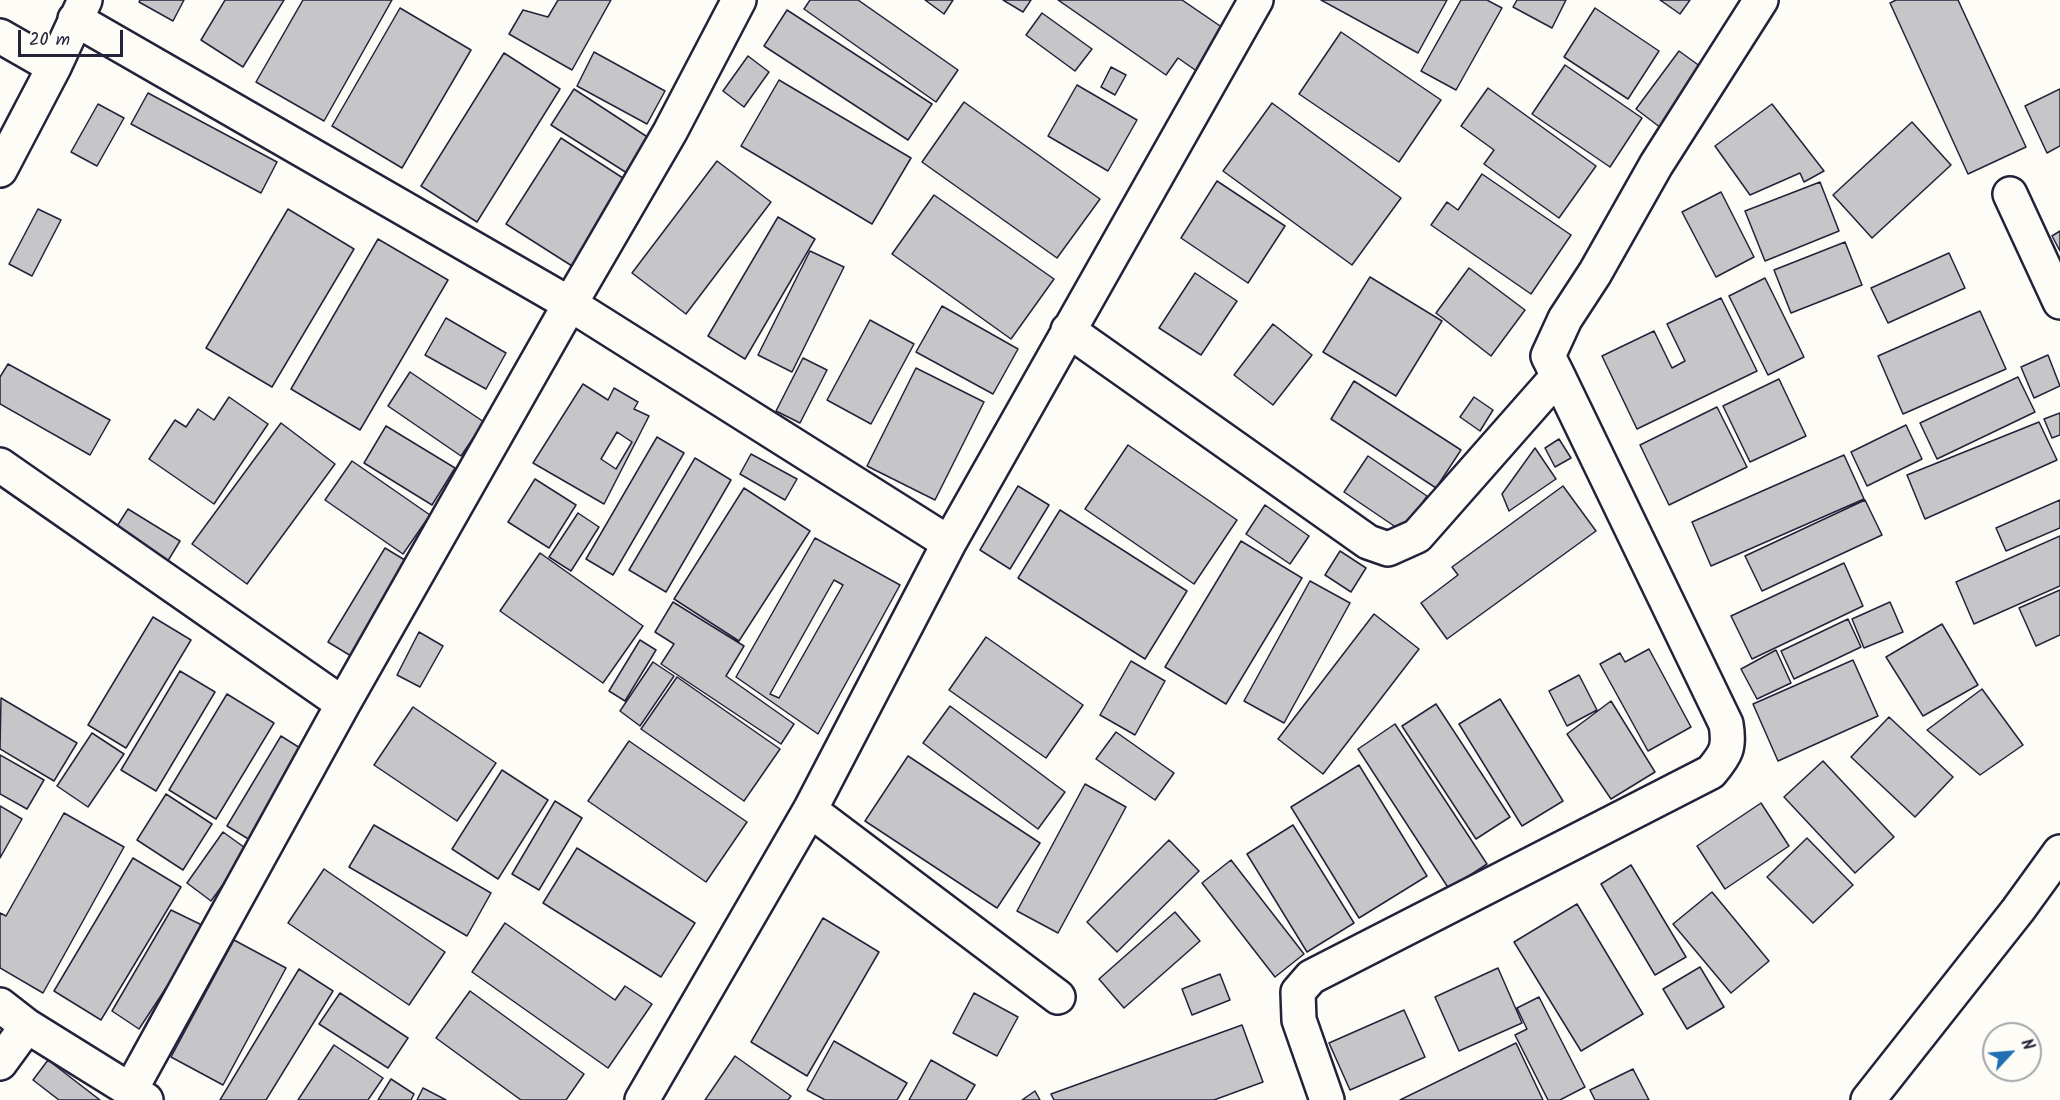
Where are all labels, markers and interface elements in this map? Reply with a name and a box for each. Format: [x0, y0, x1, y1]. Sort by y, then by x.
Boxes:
scale bar [21, 18, 126, 56]
text: 20 m [29, 26, 70, 55]
north arrow [1982, 1022, 2042, 1082]
text: N [2013, 1035, 2040, 1055]

